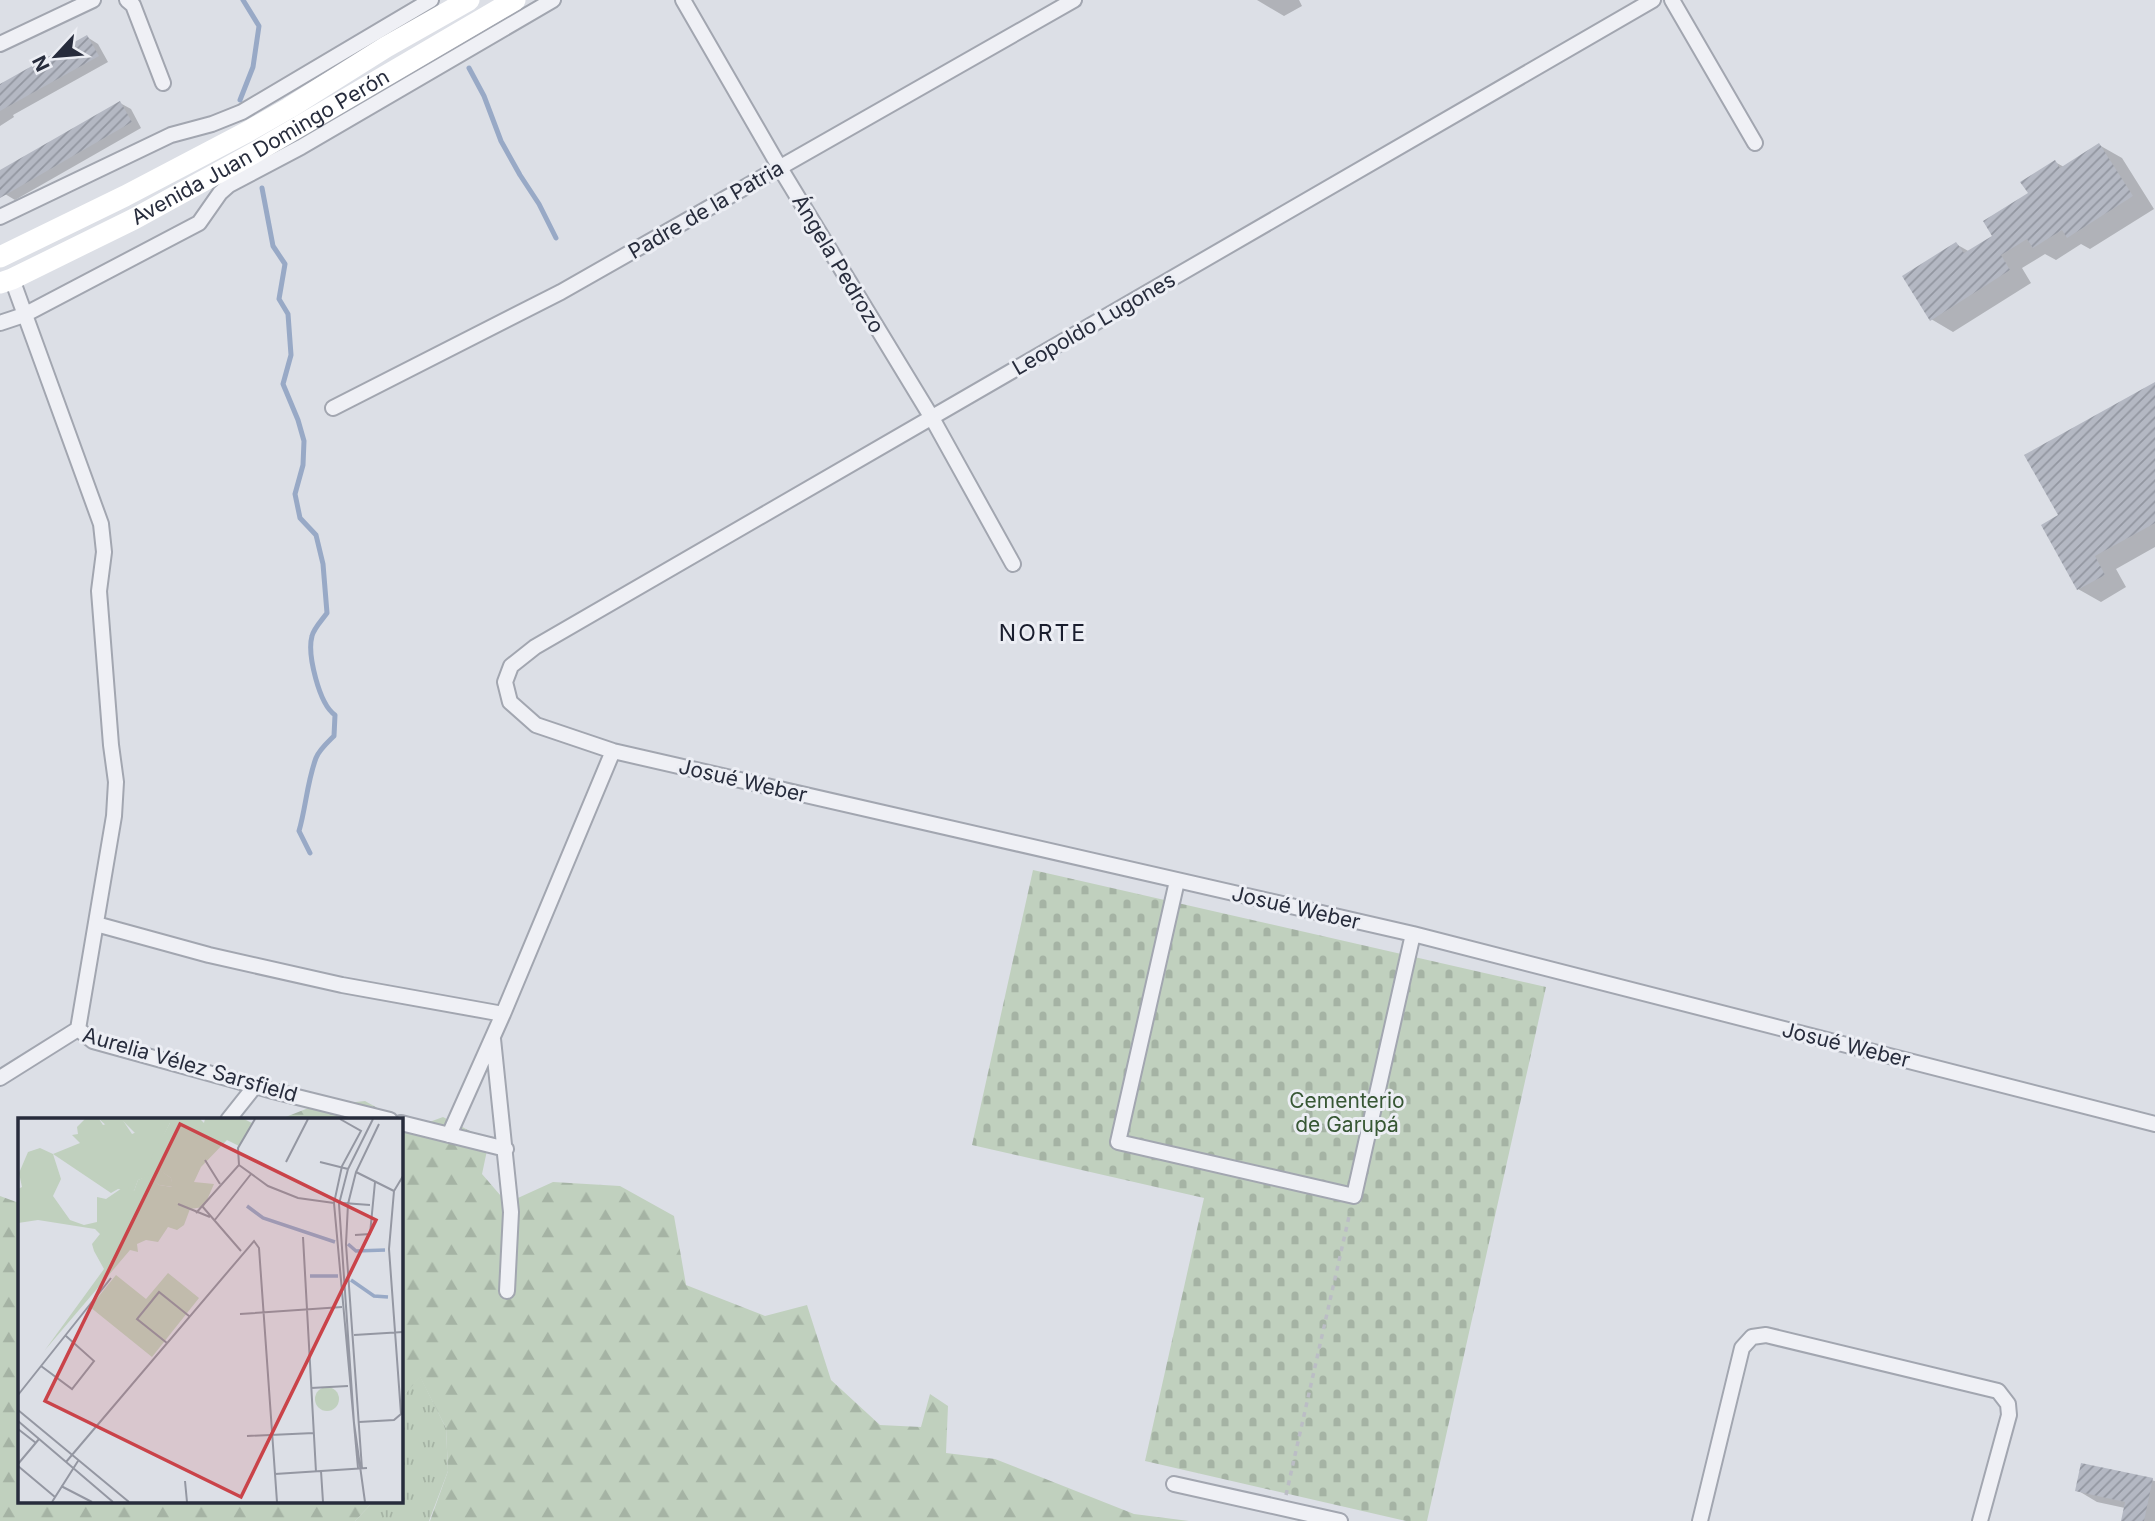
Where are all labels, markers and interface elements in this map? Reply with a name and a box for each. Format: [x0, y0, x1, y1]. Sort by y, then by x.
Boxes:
north arrow [21, 21, 91, 91]
text: N [28, 52, 55, 75]
street label: Avenida Juan Domingo Perón [127, 64, 394, 230]
street label: Padre de la Patria [624, 155, 788, 264]
street label: Ángela Pedrozo [787, 190, 890, 337]
street label: Leopoldo Lugones [1008, 267, 1180, 380]
district label: NORTE [999, 619, 1087, 647]
street label: Josué Weber [676, 754, 810, 807]
street label: Josué Weber [1229, 881, 1363, 934]
street label: Josué Weber [1779, 1017, 1913, 1073]
street label: Aurelia Vélez Sarsfield [80, 1022, 300, 1107]
park label: Cementerio de Garupá [1289, 1088, 1405, 1137]
inset map [18, 1118, 402, 1504]

